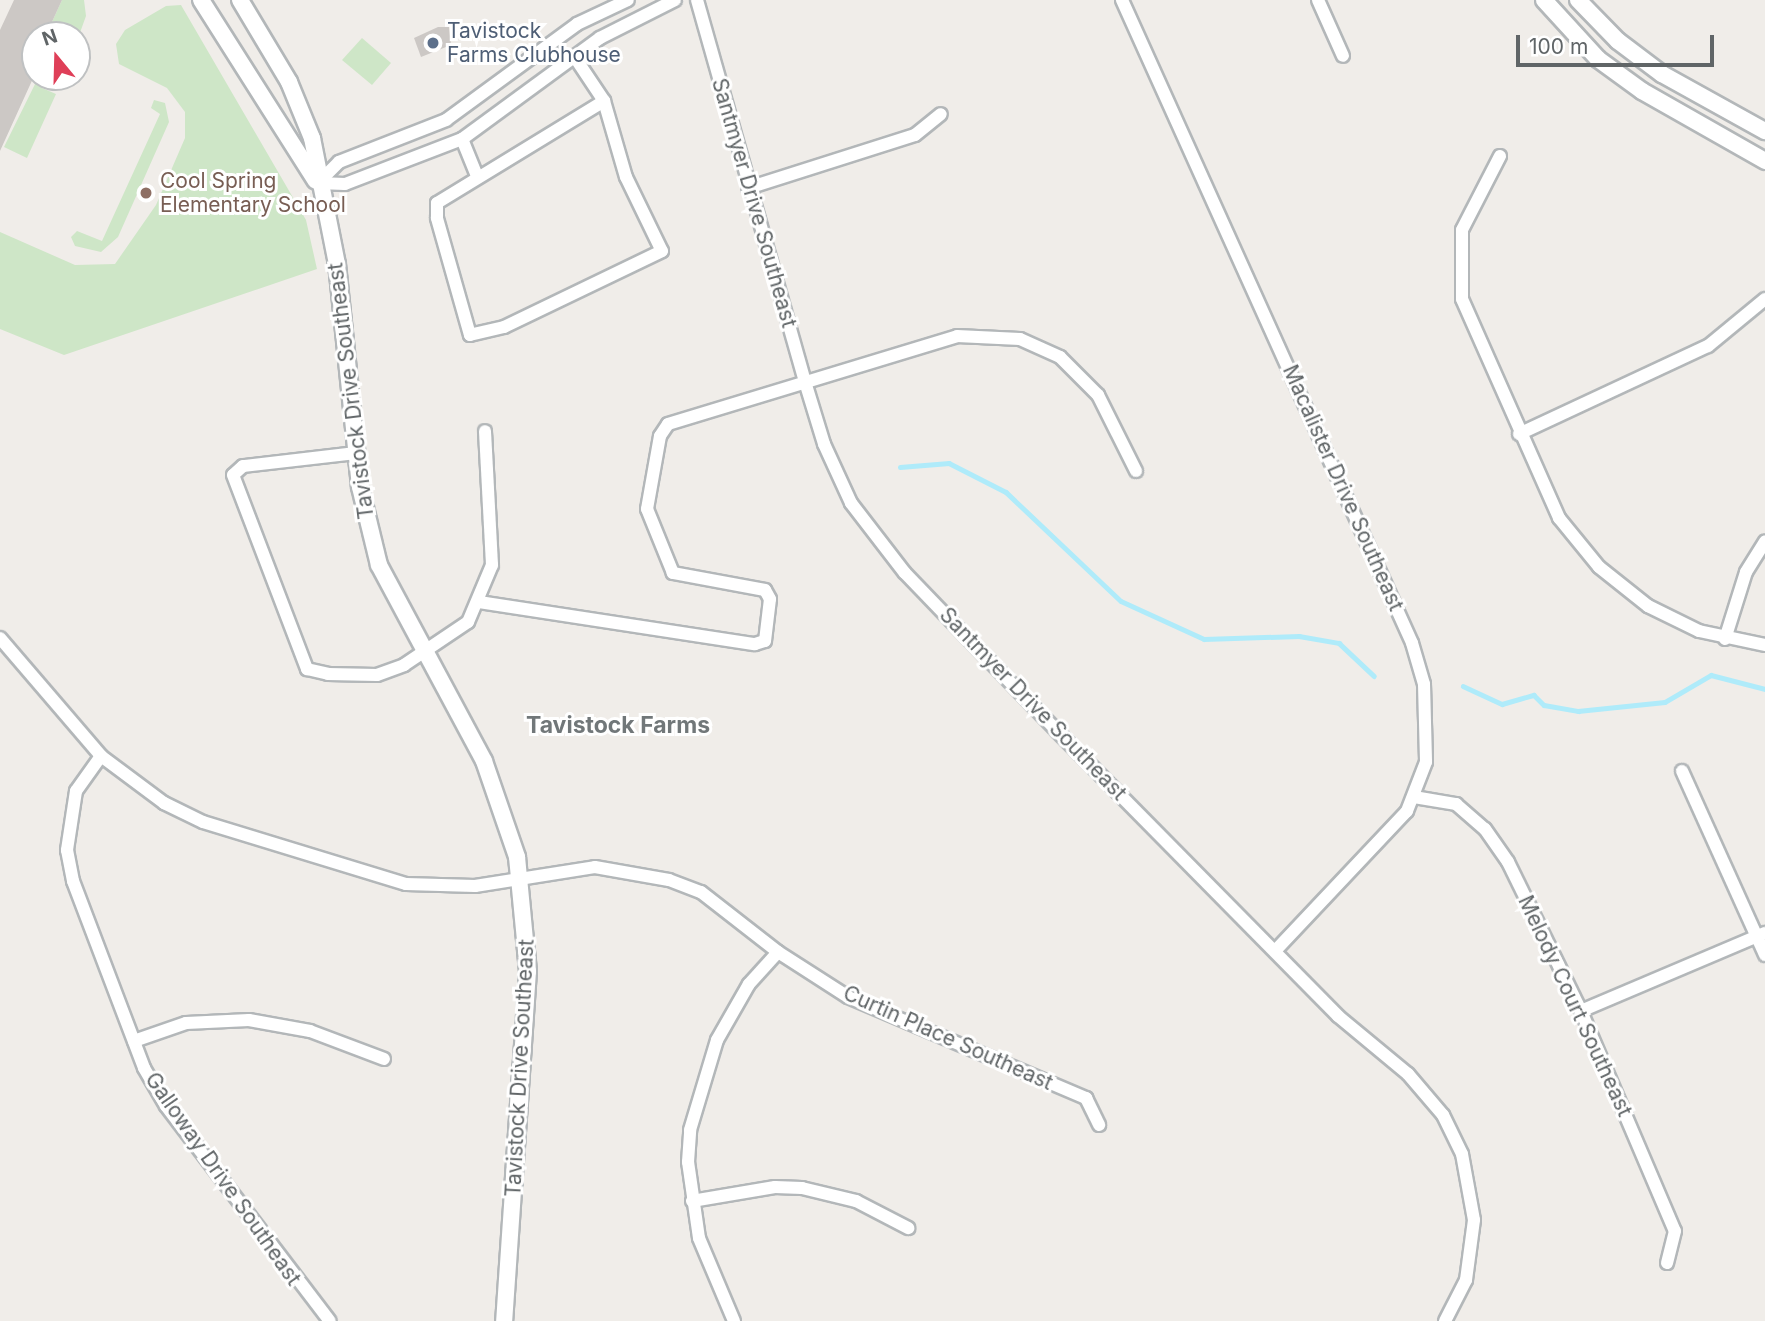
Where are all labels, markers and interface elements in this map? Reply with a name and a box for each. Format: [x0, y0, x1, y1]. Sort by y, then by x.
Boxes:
place label: Tavistock Farms Clubhouse [447, 18, 621, 68]
north arrow [21, 21, 91, 91]
scale bar [1520, 21, 1718, 65]
text: N [39, 24, 60, 51]
text: 100 m [1529, 34, 1588, 59]
marker: Tavistock Farms Clubhouse [425, 35, 441, 51]
street label: Santmyer Drive Southeast [706, 75, 802, 331]
place label: Cool Spring Elementary School [160, 168, 346, 218]
marker: Cool Spring Elementary School [138, 185, 154, 201]
street label: Tavistock Drive Southeast [323, 261, 379, 521]
street label: Macalister Drive Southeast [1277, 361, 1409, 615]
street label: Santmyer Drive Southeast [934, 602, 1132, 806]
district label: Tavistock Farms [526, 711, 710, 739]
street label: Melody Court Southeast [1513, 892, 1637, 1120]
street label: Tavistock Drive Southeast [501, 938, 539, 1198]
street label: Curtin Place Southeast [839, 980, 1057, 1096]
street label: Galloway Drive Southeast [140, 1068, 306, 1290]

